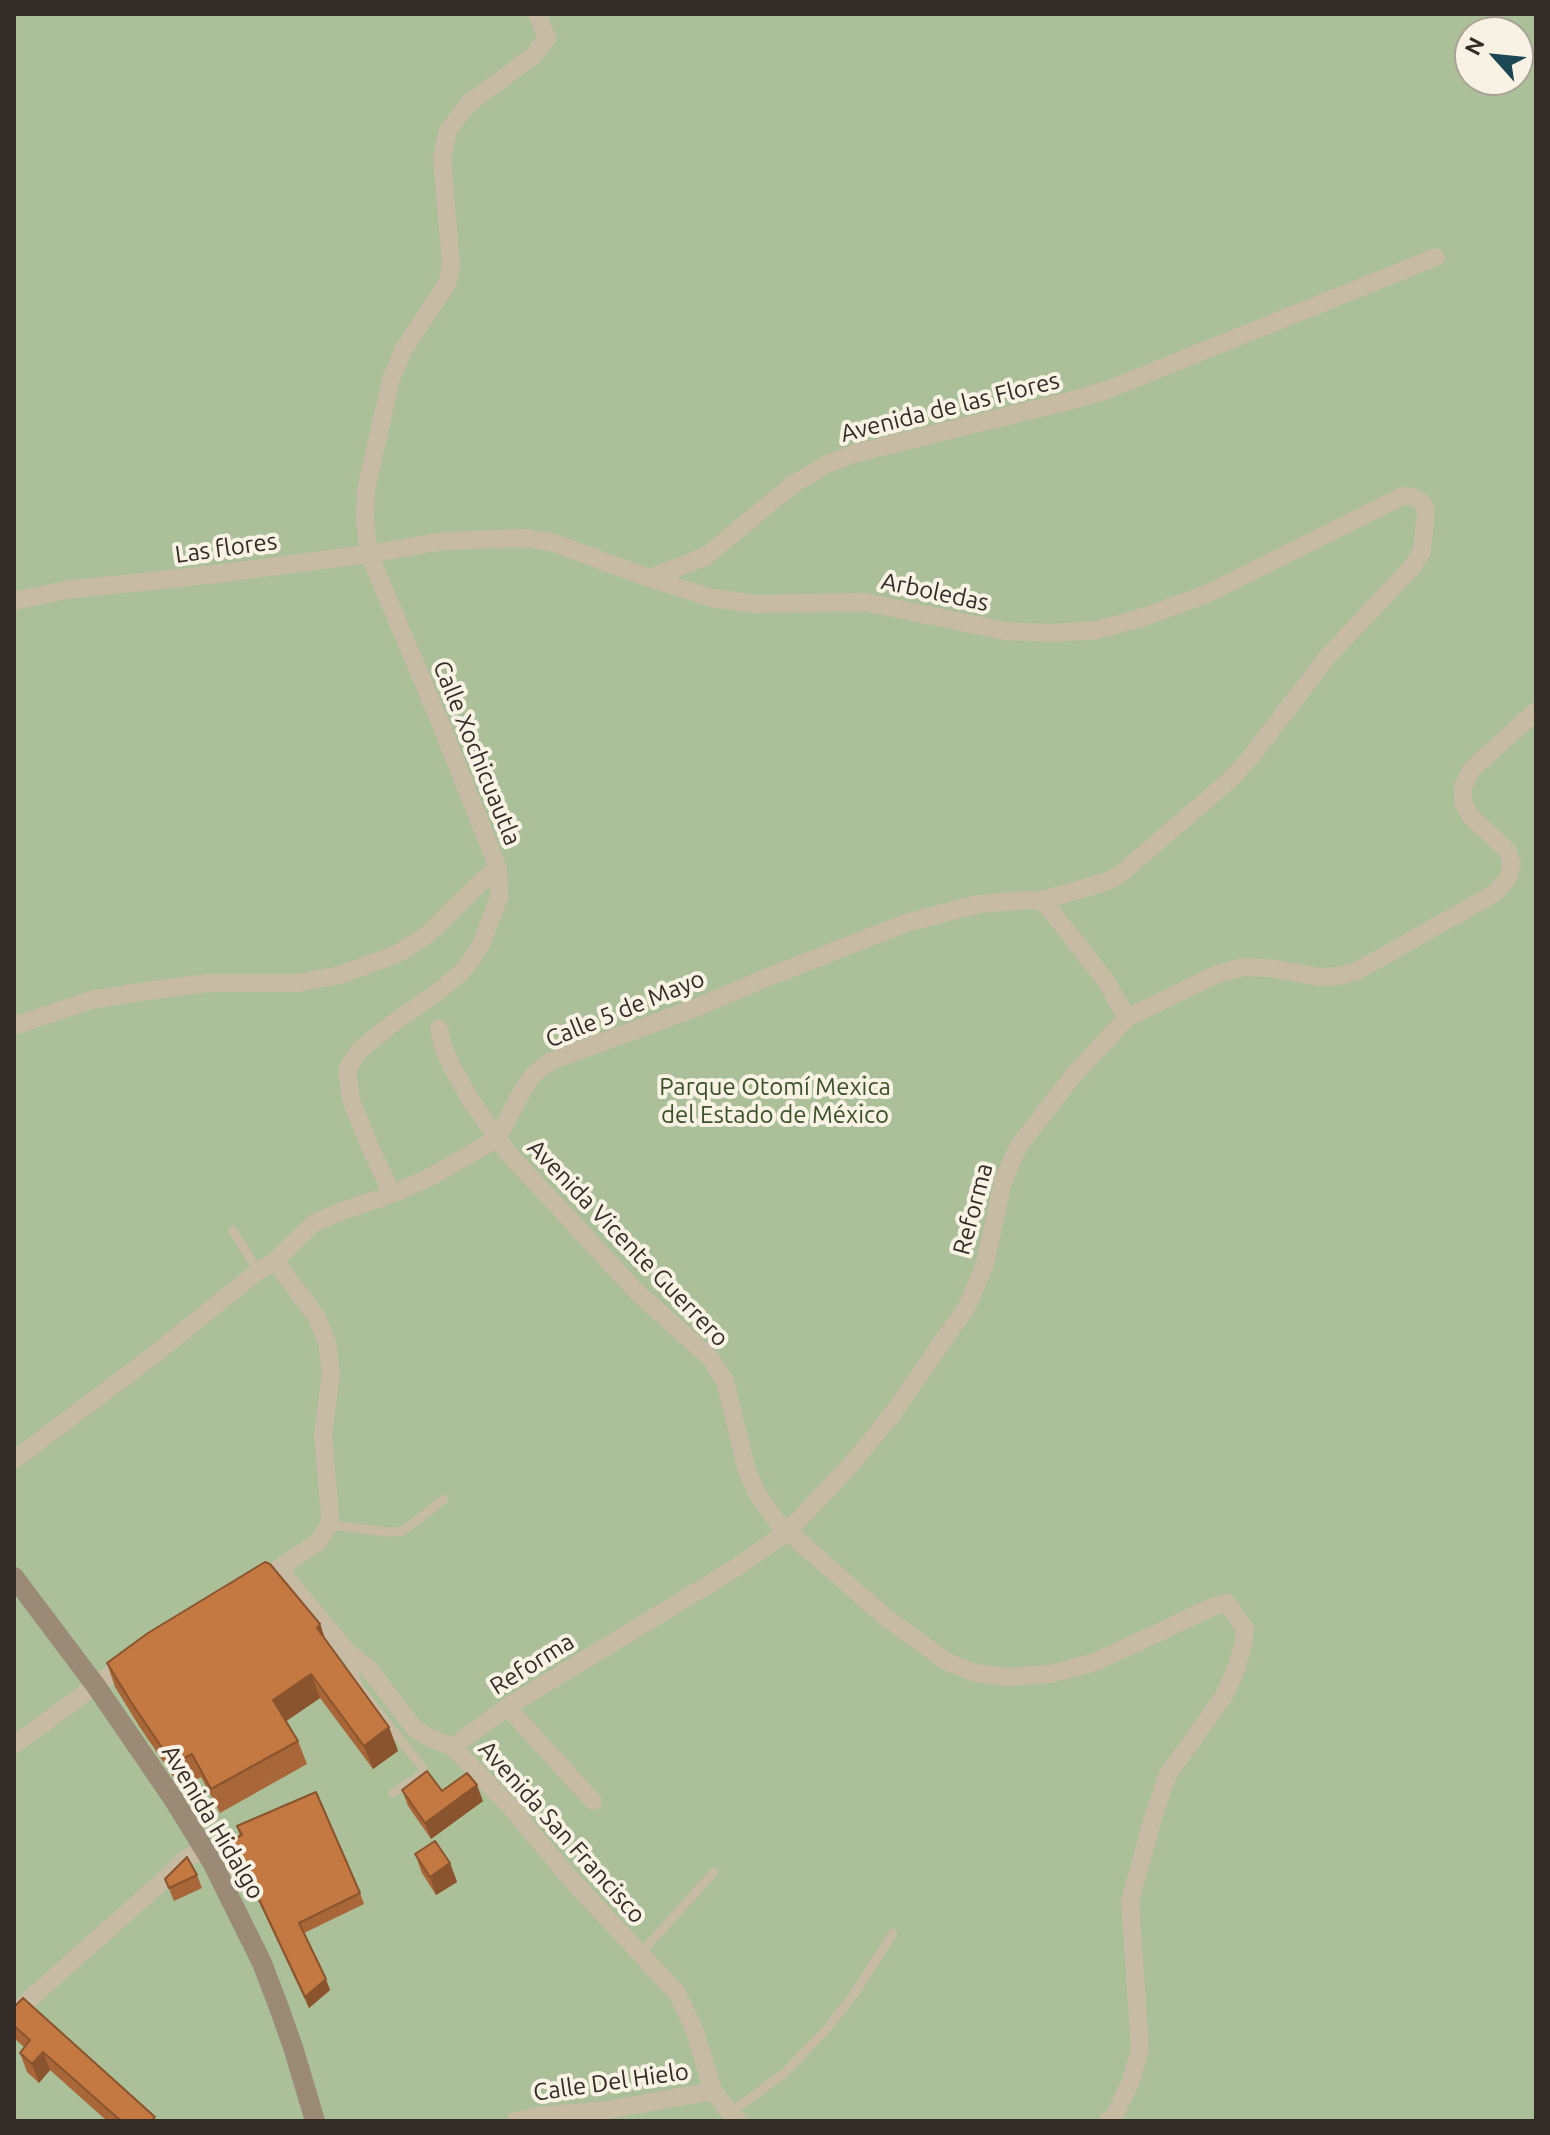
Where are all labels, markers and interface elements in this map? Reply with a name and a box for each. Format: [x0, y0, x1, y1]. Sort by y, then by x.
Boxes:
north arrow [1454, 16, 1534, 96]
text: N [1459, 33, 1489, 59]
street label: Avenida de las Flores [838, 366, 1062, 448]
street label: Las flores [173, 527, 279, 569]
street label: Arboledas [879, 567, 991, 617]
street label: Calle Xochicuautla [427, 656, 527, 850]
street label: Calle 5 de Mayo [541, 964, 709, 1054]
park label: Parque Otomí Mexica del Estado de México [659, 1073, 891, 1129]
street label: Avenida Vicente Guerrero [521, 1133, 735, 1353]
street label: Reforma [947, 1160, 999, 1258]
street label: Reforma [485, 1627, 579, 1701]
street label: Avenida San Francisco [472, 1735, 652, 1929]
street label: Avenida Hidalgo [156, 1740, 270, 1904]
street label: Calle Del Hielo [532, 2057, 690, 2107]

